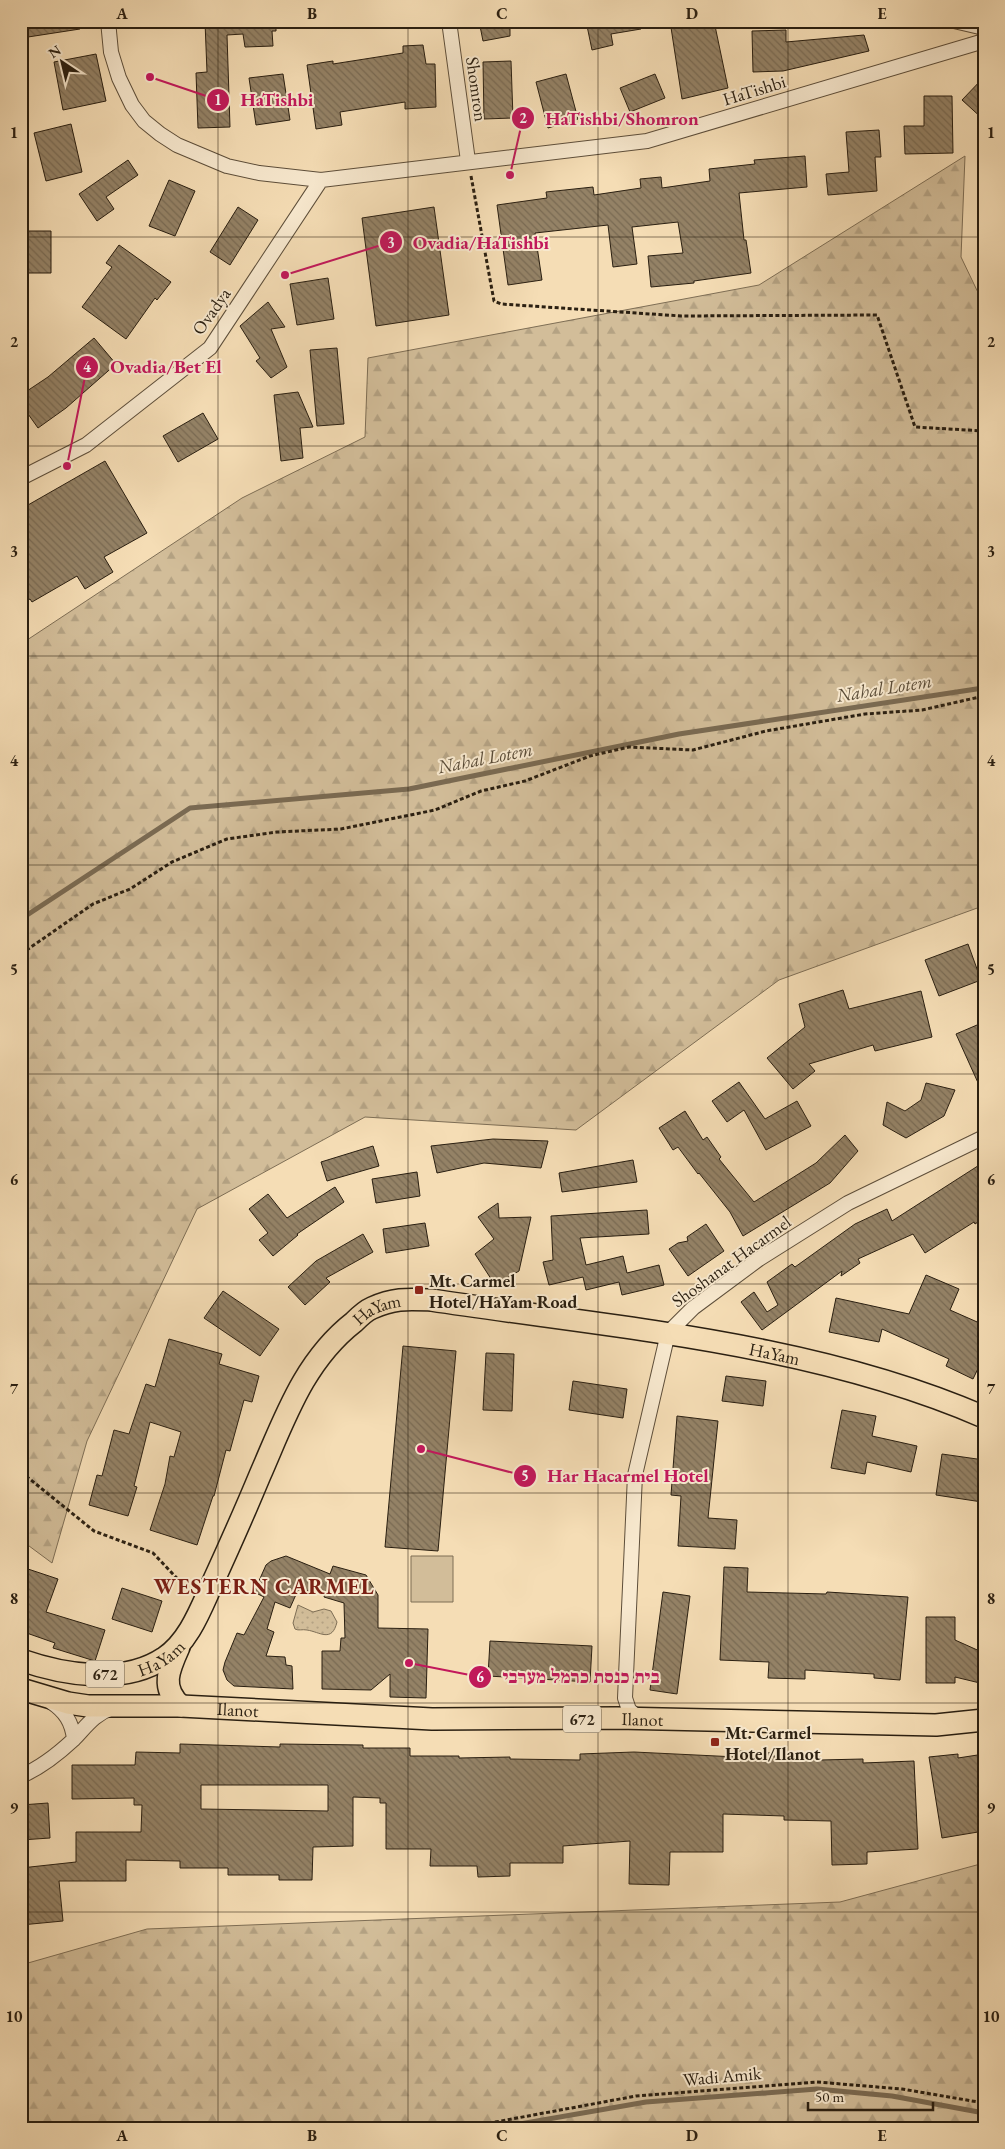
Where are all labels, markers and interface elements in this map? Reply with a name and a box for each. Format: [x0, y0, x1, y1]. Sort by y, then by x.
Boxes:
text: A [115, 3, 128, 24]
text: B [307, 3, 317, 24]
text: C [496, 3, 508, 24]
text: D [686, 3, 698, 24]
text: E [877, 3, 887, 24]
north arrow [38, 38, 88, 88]
text: N [45, 40, 65, 62]
street label: Shomron [461, 55, 493, 123]
street label: HaTishbi [720, 69, 789, 110]
callout: HaTishbi [205, 83, 323, 117]
text: HaTishbi [241, 87, 314, 112]
text: 1 [214, 90, 222, 109]
callout: HaTishbi/Shomron [510, 101, 709, 135]
text: HaTishbi/Shomron [545, 106, 699, 131]
text: 2 [519, 108, 527, 127]
text: 1 [10, 122, 18, 143]
text: 1 [987, 122, 995, 143]
callout: Ovadia/HaTishbi [378, 225, 560, 259]
text: Ovadia/HaTishbi [413, 230, 550, 255]
text: 3 [387, 233, 395, 252]
street label: Ovadya [187, 282, 236, 339]
text: 2 [10, 331, 19, 352]
text: 2 [987, 331, 996, 352]
callout: Ovadia/Bet El [75, 350, 231, 384]
text: Ovadia/Bet El [110, 354, 222, 379]
text: 4 [83, 357, 92, 376]
text: 3 [10, 541, 18, 562]
text: 3 [987, 541, 995, 562]
water label: Nahal Lotem [833, 668, 934, 708]
water label: Nahal Lotem [434, 737, 535, 780]
text: 4 [10, 750, 19, 771]
text: 4 [987, 750, 996, 771]
text: 5 [10, 959, 18, 980]
text: 5 [987, 959, 995, 980]
text: 6 [10, 1169, 19, 1190]
text: 6 [987, 1169, 996, 1190]
street label: Shoshanat Hacarmel [667, 1210, 795, 1312]
place label: Mt. Carmel Hotel/HaYam Road [429, 1269, 577, 1313]
marker: Mt. Carmel Hotel/HaYam Road [413, 1284, 425, 1296]
street label: HaYam [347, 1288, 403, 1330]
street label: HaYam [747, 1337, 802, 1370]
text: 7 [10, 1378, 19, 1399]
text: 7 [987, 1378, 996, 1399]
callout: Har Hacarmel Hotel [513, 1459, 719, 1493]
text: Har Hacarmel Hotel [547, 1463, 709, 1488]
text: 5 [521, 1466, 529, 1485]
district label: WESTERN CARMEL [153, 1572, 375, 1601]
text: 8 [10, 1588, 18, 1609]
text: 8 [987, 1588, 995, 1609]
street label: HaYam [134, 1635, 189, 1681]
road number: 672 [86, 1660, 124, 1688]
callout: בית כנסת כרמל מערבי [467, 1660, 670, 1694]
text: בית כנסת כרמל מערבי [502, 1664, 660, 1689]
text: 6 [476, 1667, 484, 1686]
street label: Ilanot [216, 1696, 259, 1722]
road number: 672 [563, 1706, 601, 1732]
street label: Ilanot [621, 1707, 664, 1731]
place label: Mt. Carmel Hotel/Ilanot [725, 1721, 821, 1765]
marker: Mt. Carmel Hotel/Ilanot [709, 1736, 721, 1748]
text: 9 [10, 1797, 19, 1818]
text: 9 [987, 1797, 996, 1818]
text: 10 [6, 2006, 23, 2027]
text: 10 [983, 2006, 1000, 2027]
street label: Wadi Amik [682, 2061, 763, 2091]
scale bar [808, 2079, 932, 2111]
text: 50 m [815, 2087, 844, 2106]
text: A [115, 2125, 128, 2146]
text: B [307, 2125, 317, 2146]
text: C [496, 2125, 508, 2146]
text: D [686, 2125, 698, 2146]
text: E [877, 2125, 887, 2146]

